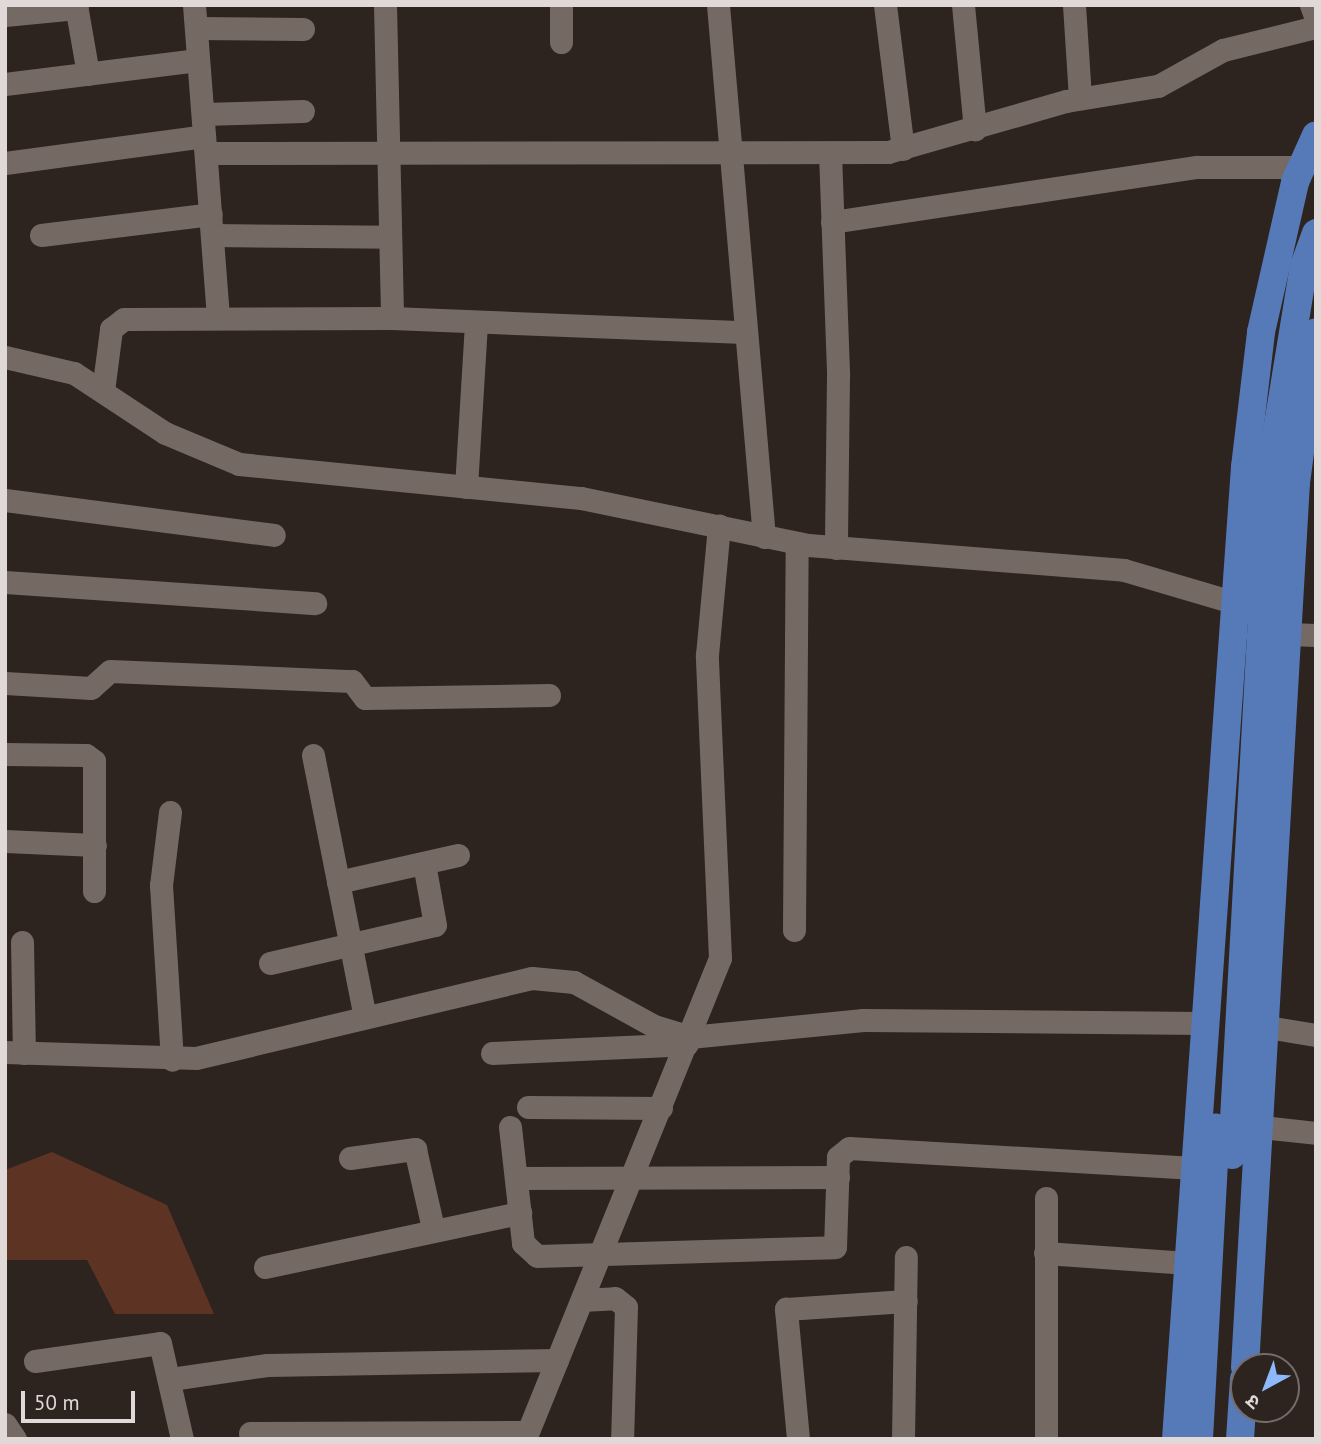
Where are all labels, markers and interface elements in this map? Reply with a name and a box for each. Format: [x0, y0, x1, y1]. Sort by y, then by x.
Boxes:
north arrow [1230, 1353, 1300, 1423]
scale bar [24, 1378, 138, 1422]
text: 50 m [34, 1389, 80, 1416]
text: उ [1240, 1390, 1265, 1415]

